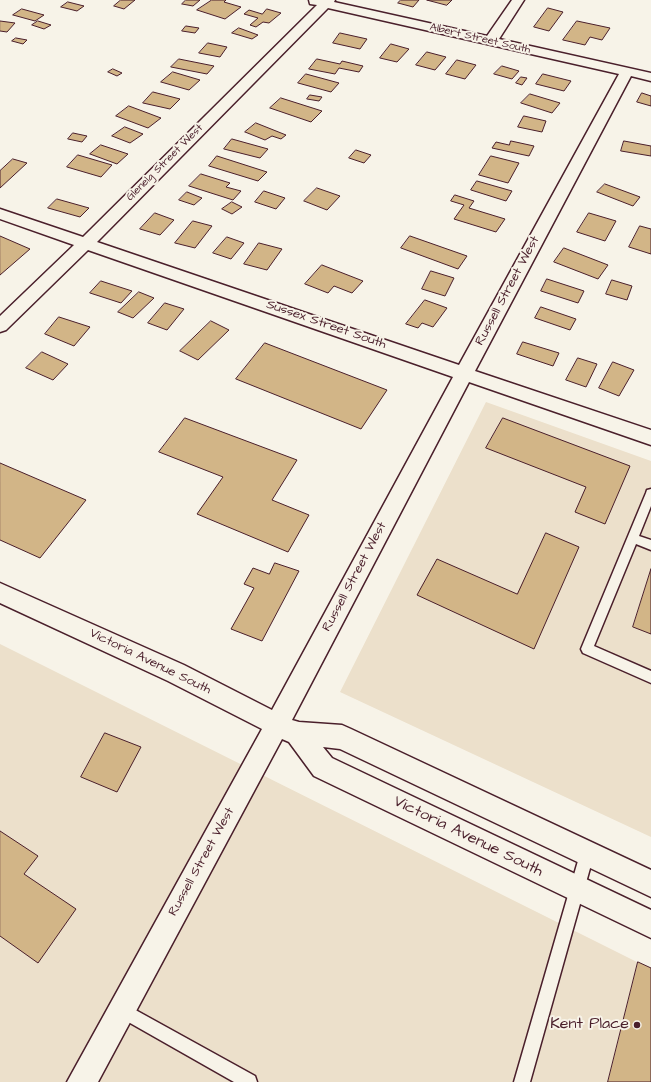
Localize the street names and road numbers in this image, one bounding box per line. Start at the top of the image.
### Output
street label: Albert Street South [428,21,532,57]
street label: Glenelg Street West [124,122,206,204]
street label: Russell Street West [473,234,543,348]
street label: Sussex Street South [264,297,388,353]
street label: Russell Street West [320,520,390,634]
street label: Victoria Avenue South [87,626,213,698]
street label: Victoria Avenue South [390,792,546,882]
street label: Russell Street West [166,805,238,919]

